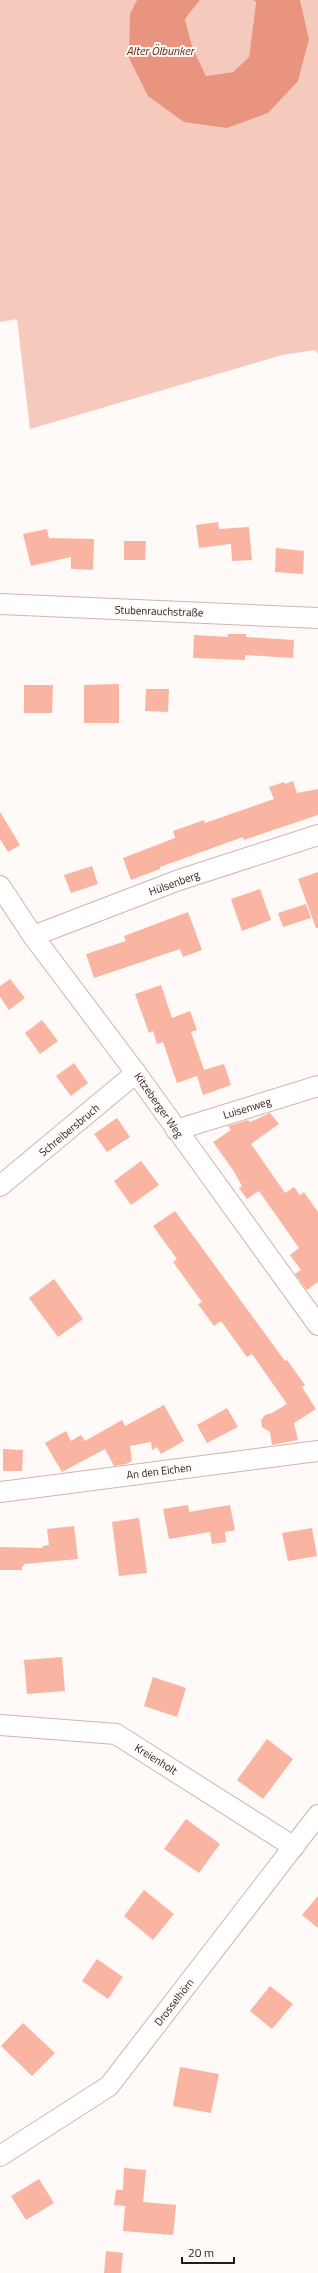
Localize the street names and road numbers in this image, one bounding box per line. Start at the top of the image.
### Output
street label: Stubenrauchstraße [114,601,204,621]
street label: Hülsenberg [146,866,202,900]
street label: Kitzeberger Weg [131,1069,188,1141]
street label: Luisenweg [221,1093,273,1123]
street label: Schreibersbruch [35,1100,103,1160]
street label: An den Eichen [126,1459,192,1483]
street label: Kreienholt [132,1740,180,1778]
street label: Drosselhörn [150,1975,198,2029]

